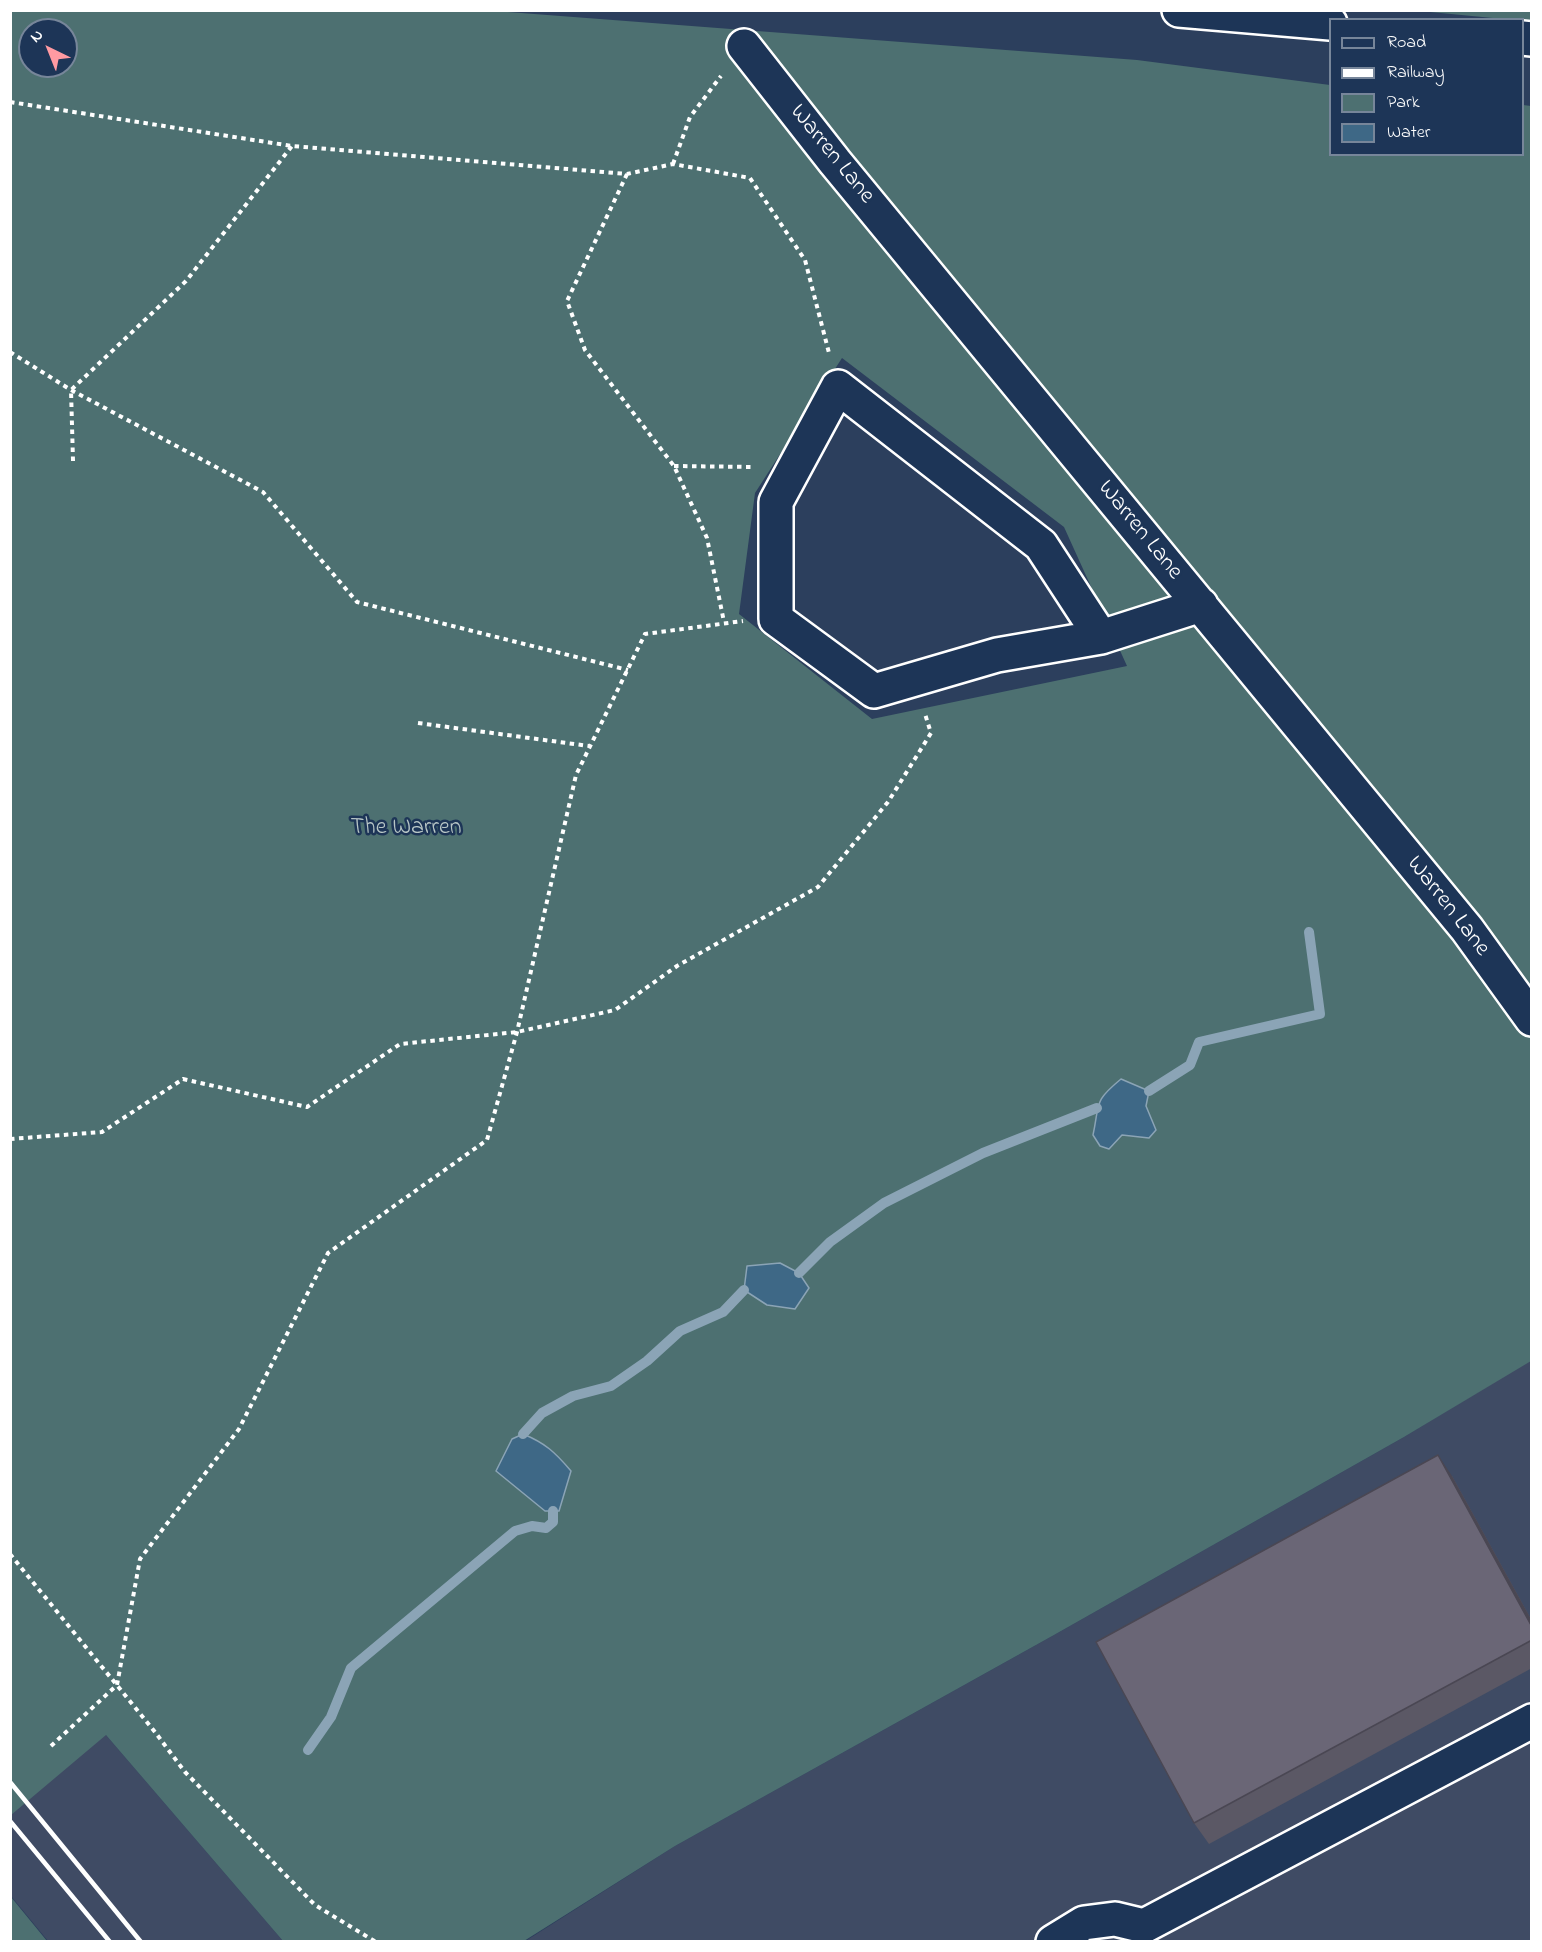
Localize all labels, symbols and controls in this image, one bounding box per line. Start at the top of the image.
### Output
north arrow [18,18,78,78]
legend [1329,18,1524,156]
text: N [25,24,49,49]
text: Road [1387,30,1426,56]
text: Railway [1387,60,1444,86]
text: Park [1387,90,1420,116]
street label: Warren Lane [782,100,880,210]
text: Water [1387,120,1430,146]
street label: Warren Lane [1090,476,1188,586]
park label: The Warren [351,815,461,843]
street label: Warren Lane [1399,851,1495,963]

